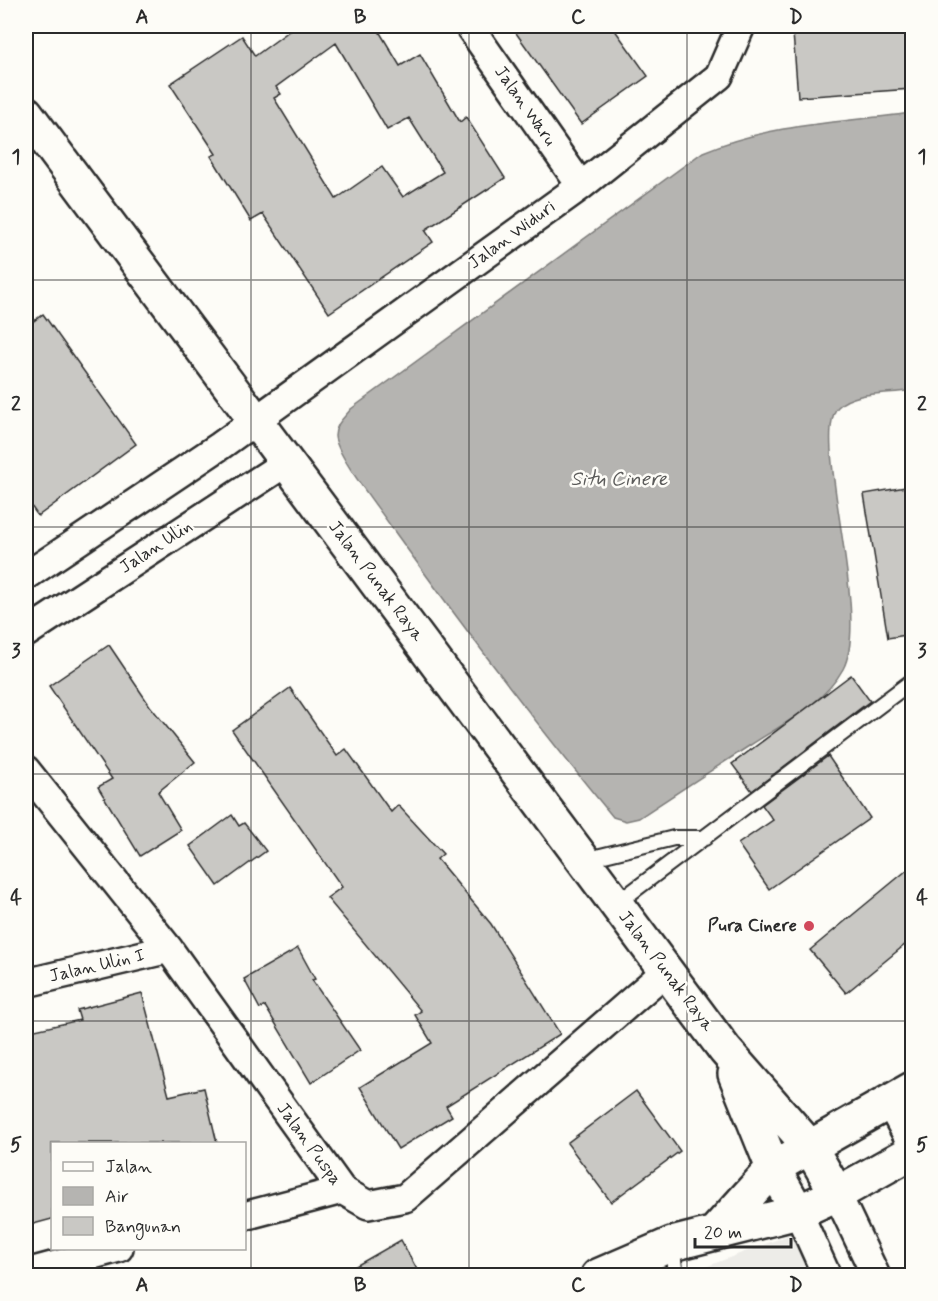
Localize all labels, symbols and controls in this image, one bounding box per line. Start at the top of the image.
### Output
text: A [135,4,149,31]
text: B [354,4,367,31]
text: C [571,4,586,31]
text: D [789,4,803,31]
street label: Jalan Waru [488,61,562,151]
text: 1 [12,144,20,171]
text: 1 [918,144,926,171]
street label: Jalan Widuri [463,195,561,275]
text: 2 [11,391,21,418]
text: 2 [917,391,927,418]
water label: Situ Cinere [571,466,668,493]
street label: Jalan Ulin [115,515,197,579]
street label: Jalan Punak Raya [323,516,429,646]
text: 3 [11,638,21,665]
text: 3 [917,638,927,665]
text: 4 [10,885,22,912]
text: 4 [916,885,928,912]
street label: Jalan Punak Raya [613,906,719,1036]
place label: Pura Cinere [708,914,797,938]
marker: Pura Cinere [802,919,816,933]
street label: Jalan Ulin I [47,943,147,989]
street label: Jalan Puspa [271,1098,347,1190]
text: 5 [10,1132,22,1159]
text: 5 [916,1132,928,1159]
legend [51,1142,246,1250]
text: Jalan [105,1155,152,1179]
text: Air [105,1185,129,1209]
scale bar [695,1211,791,1249]
text: Bangunan [105,1215,181,1240]
text: 20 m [704,1221,742,1245]
text: A [135,1272,149,1299]
text: B [354,1272,367,1299]
text: C [571,1272,586,1299]
text: D [789,1272,803,1299]

